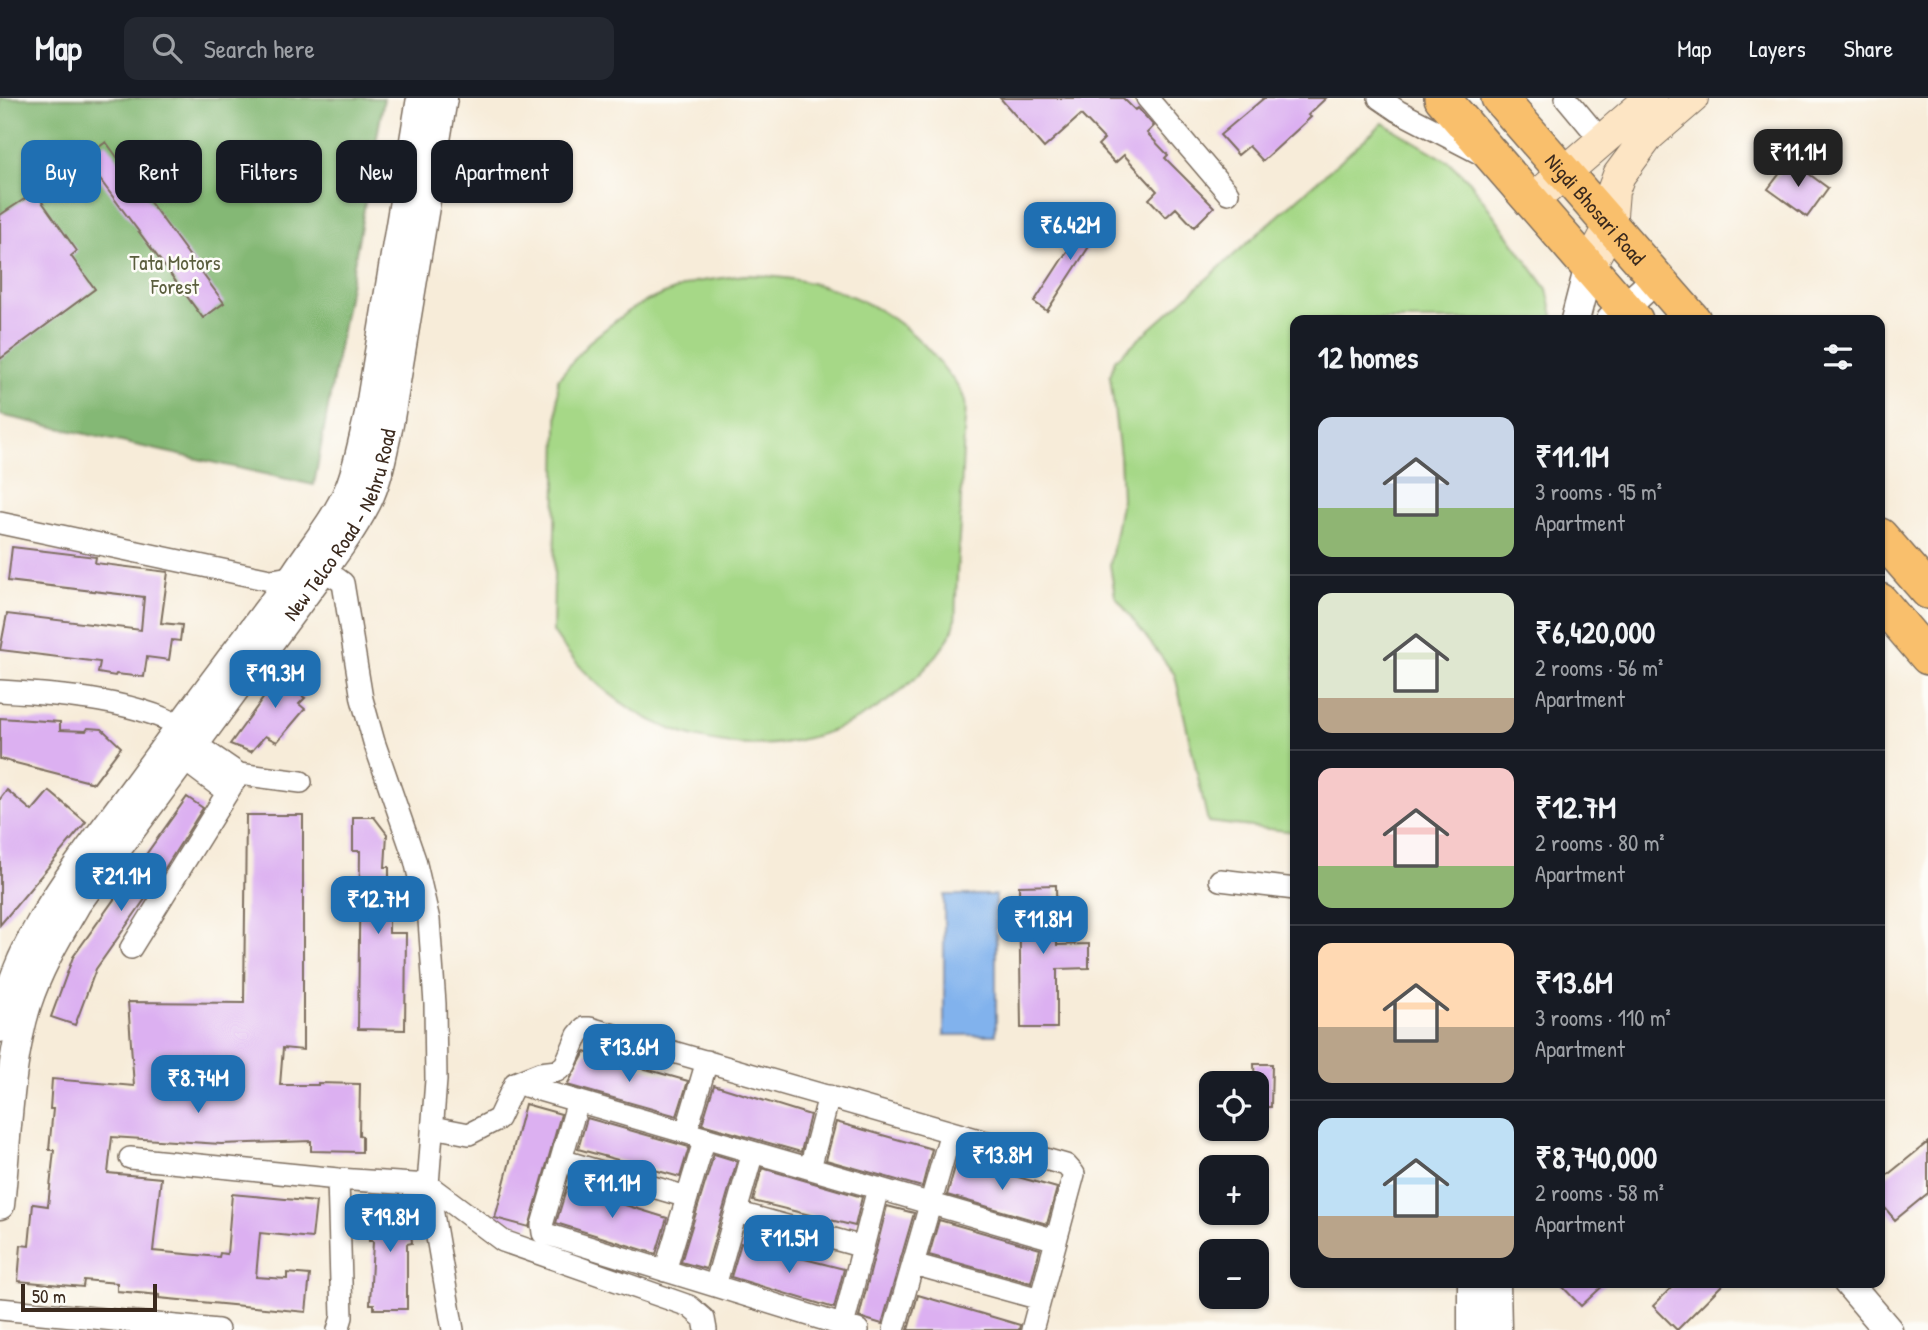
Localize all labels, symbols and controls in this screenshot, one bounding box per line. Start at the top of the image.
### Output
search box [124,17,614,80]
text: Map [35,26,82,70]
icon: search [148,29,186,67]
text: Search here [204,31,315,66]
text: Map [1677,32,1711,64]
text: Layers [1749,32,1806,64]
text: Share [1844,32,1893,64]
pin: ₹11.1M [1741,130,1855,189]
text: ₹11.1M [1770,136,1826,167]
chip: Buy [21,140,101,203]
chip: Rent [115,140,202,203]
chip: Filters [216,140,322,203]
chip: New [336,140,417,203]
chip: Apartment [431,140,573,203]
street label: Nigdi Bhosari Road [1539,147,1653,271]
pin: ₹6.42M [1013,202,1127,262]
text: ₹6.42M [1040,209,1100,240]
park label: Tata Motors Forest [129,248,221,301]
text: 12 homes [1318,337,1418,377]
icon: filters [1819,338,1857,376]
street label: New Telco Road - Nehru Road [276,426,402,626]
text: ₹11.1M [1535,436,1609,476]
icon: home [1374,445,1458,529]
text: 3 rooms · 95 m² [1535,476,1662,507]
text: Apartment [1535,507,1625,538]
text: ₹6,420,000 [1535,612,1655,652]
icon: home [1374,621,1458,705]
pin: ₹19.3M [218,650,332,710]
text: 2 rooms · 56 m² [1535,652,1663,683]
text: ₹19.3M [246,657,304,688]
text: Apartment [1535,683,1625,714]
text: ₹12.7M [1535,787,1616,827]
icon: home [1374,796,1458,880]
text: 2 rooms · 80 m² [1535,827,1665,858]
pin: ₹21.1M [64,854,178,913]
text: Apartment [1535,858,1625,889]
text: ₹21.1M [91,860,151,891]
pin: ₹12.7M [321,876,435,936]
text: ₹12.7M [347,883,409,914]
pin: ₹11.8M [986,896,1100,956]
text: ₹11.8M [1014,903,1072,934]
text: ₹13.6M [1535,962,1613,1002]
icon: home [1374,971,1458,1055]
text: 3 rooms · 110 m² [1535,1002,1671,1033]
pin: ₹13.6M [572,1024,686,1084]
text: ₹13.6M [599,1031,659,1062]
text: Apartment [1535,1033,1625,1064]
pin: ₹8.74M [141,1056,255,1115]
text: ₹8.74M [167,1062,229,1093]
map controls [1199,1071,1269,1309]
button: locate [1199,1071,1269,1141]
pin: ₹13.8M [945,1132,1059,1192]
text: ₹8,740,000 [1535,1137,1657,1177]
text: ₹13.8M [972,1139,1032,1170]
icon: home [1374,1146,1458,1230]
button: + [1199,1155,1269,1225]
pin: ₹11.1M [555,1160,669,1220]
text: ₹11.1M [584,1167,640,1198]
text: 2 rooms · 58 m² [1535,1177,1664,1208]
pin: ₹19.8M [333,1194,447,1254]
text: ₹19.8M [361,1201,419,1232]
text: Apartment [1535,1208,1625,1239]
pin: ₹11.5M [732,1216,846,1275]
text: ₹11.5M [760,1222,818,1253]
button: − [1199,1239,1269,1309]
scale bar [21,1281,158,1313]
text: 50 m [32,1283,66,1309]

